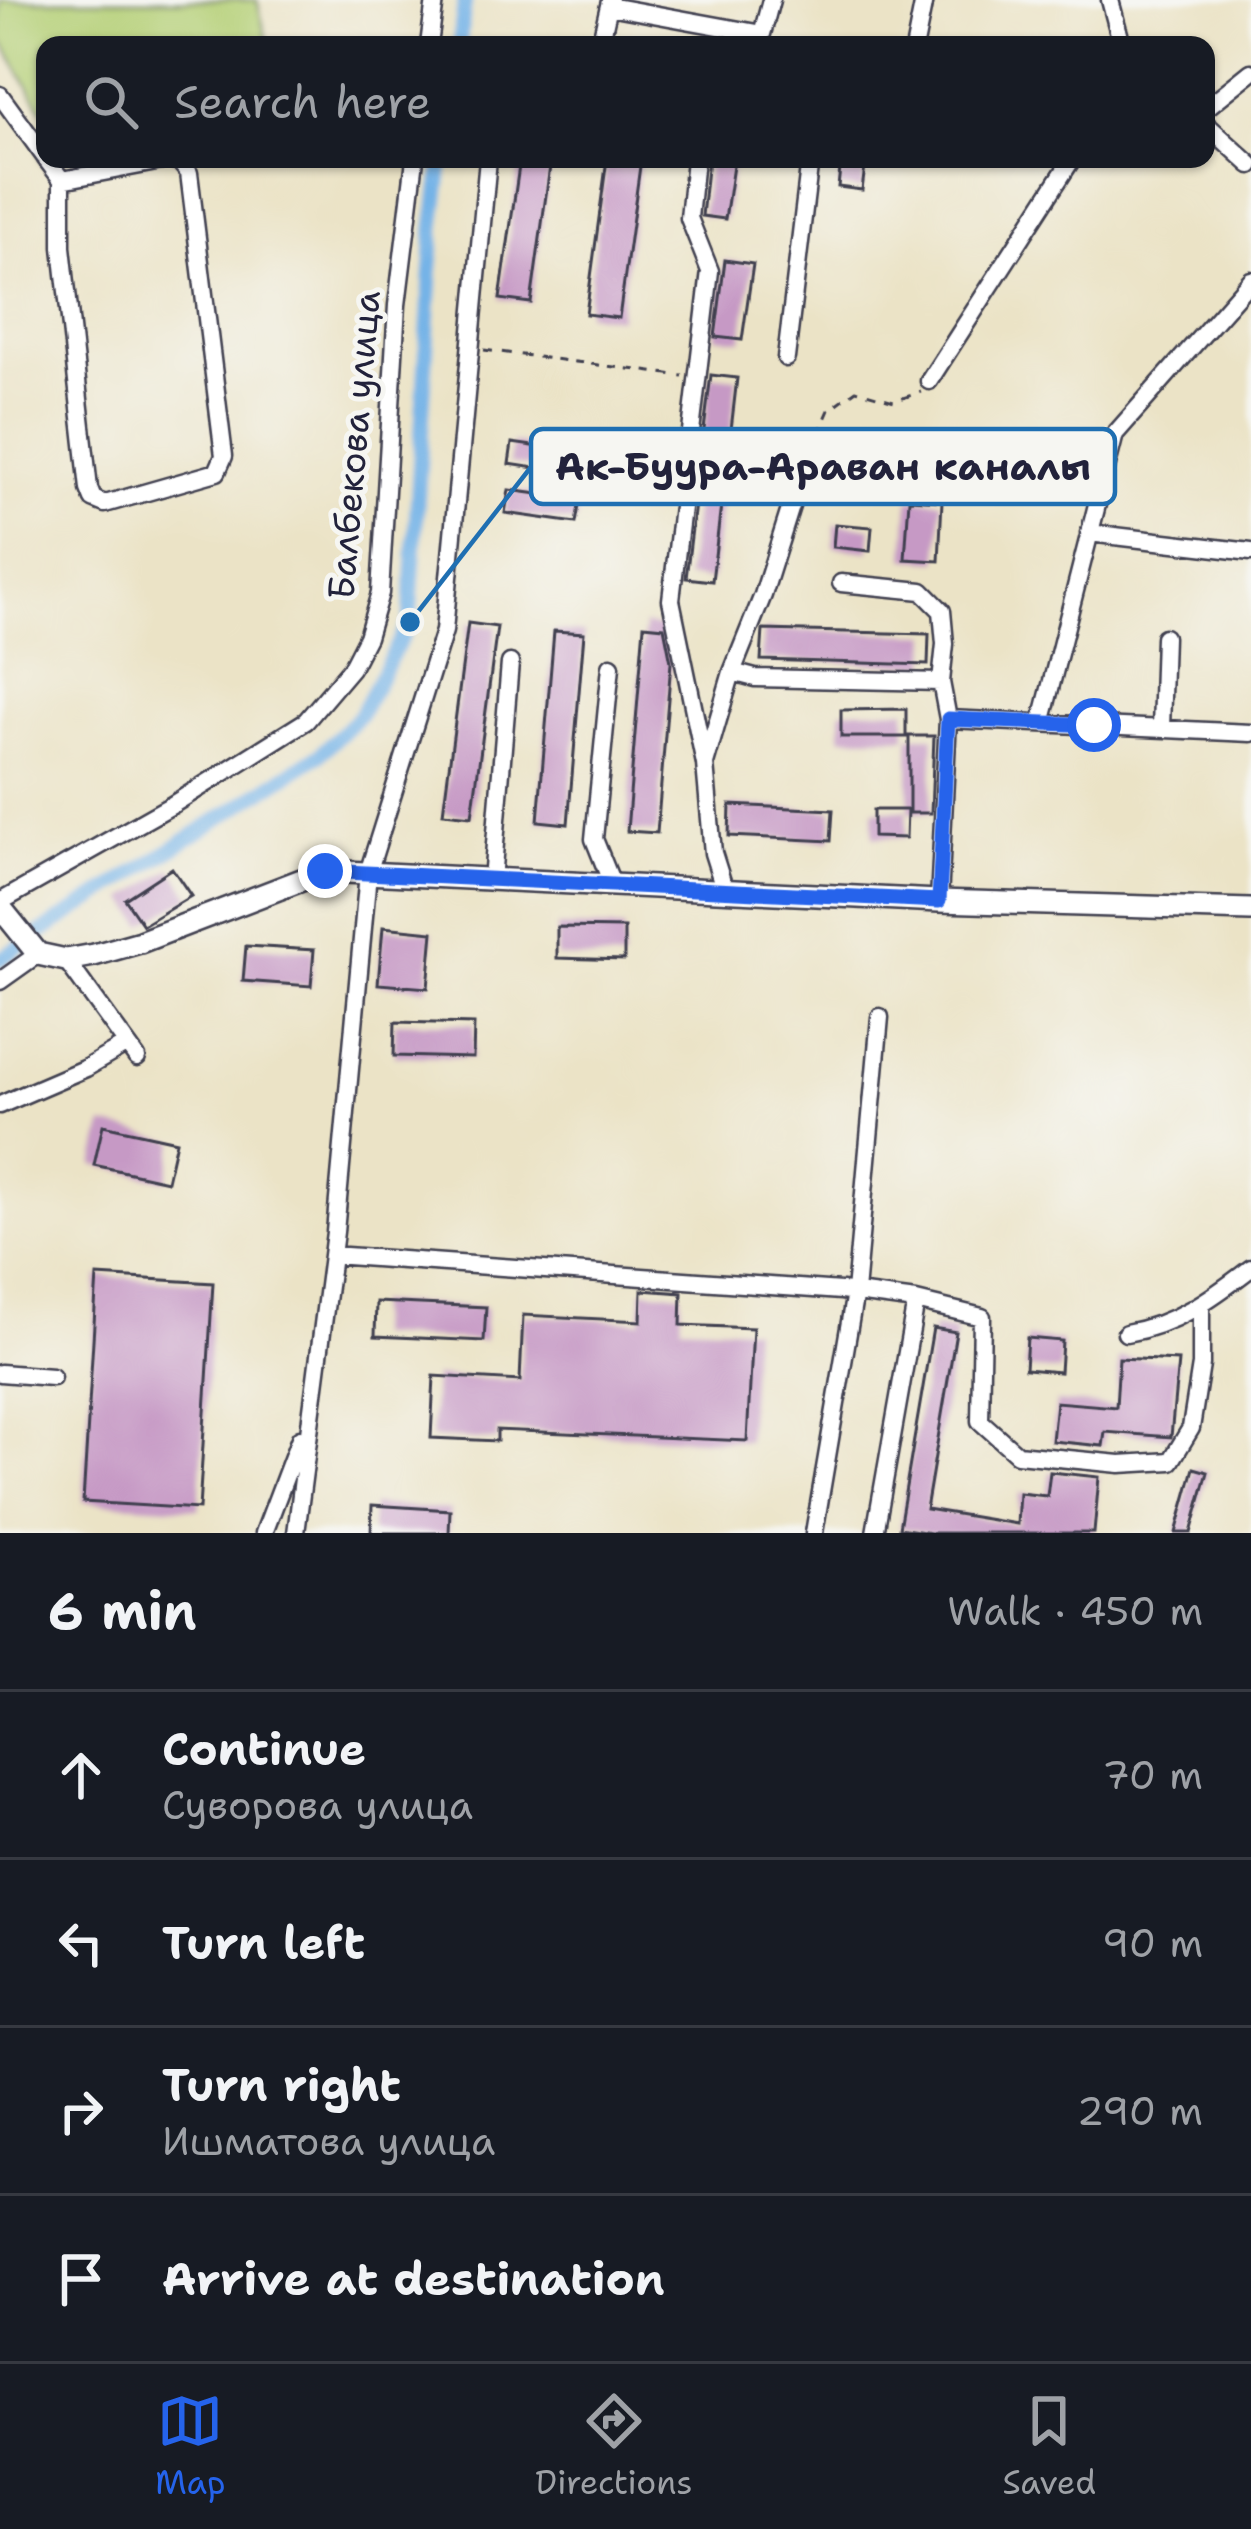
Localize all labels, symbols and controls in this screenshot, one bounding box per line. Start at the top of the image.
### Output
search box [36,36,1215,168]
icon: search [78,69,144,135]
text: Search here [174,72,431,132]
street label: Балбекова улица [316,288,392,602]
callout: Ак-Буура-Араван каналы [531,429,1115,504]
text: Ак-Буура-Араван каналы [555,440,1091,492]
route start [1067,698,1121,752]
route end [298,844,352,898]
text: 6 min [48,1577,197,1645]
text: Walk · 450 m [947,1585,1203,1637]
text: Continue [162,1719,366,1779]
icon: ahead [48,1742,114,1808]
text: 70 m [1102,1749,1203,1801]
text: Суворова улица [162,1779,473,1831]
icon: left [48,1910,114,1976]
text: Turn left [162,1913,365,1973]
text: 90 m [1102,1917,1203,1969]
text: Turn right [162,2055,401,2115]
icon: right [48,2078,114,2144]
text: 290 m [1077,2085,1203,2137]
text: Ишматова улица [162,2115,495,2167]
icon: arrive [48,2246,114,2312]
text: Arrive at destination [162,2249,665,2309]
tab: Map [155,2388,226,2505]
tab: Directions [535,2388,693,2505]
tab: Saved [1002,2388,1096,2505]

